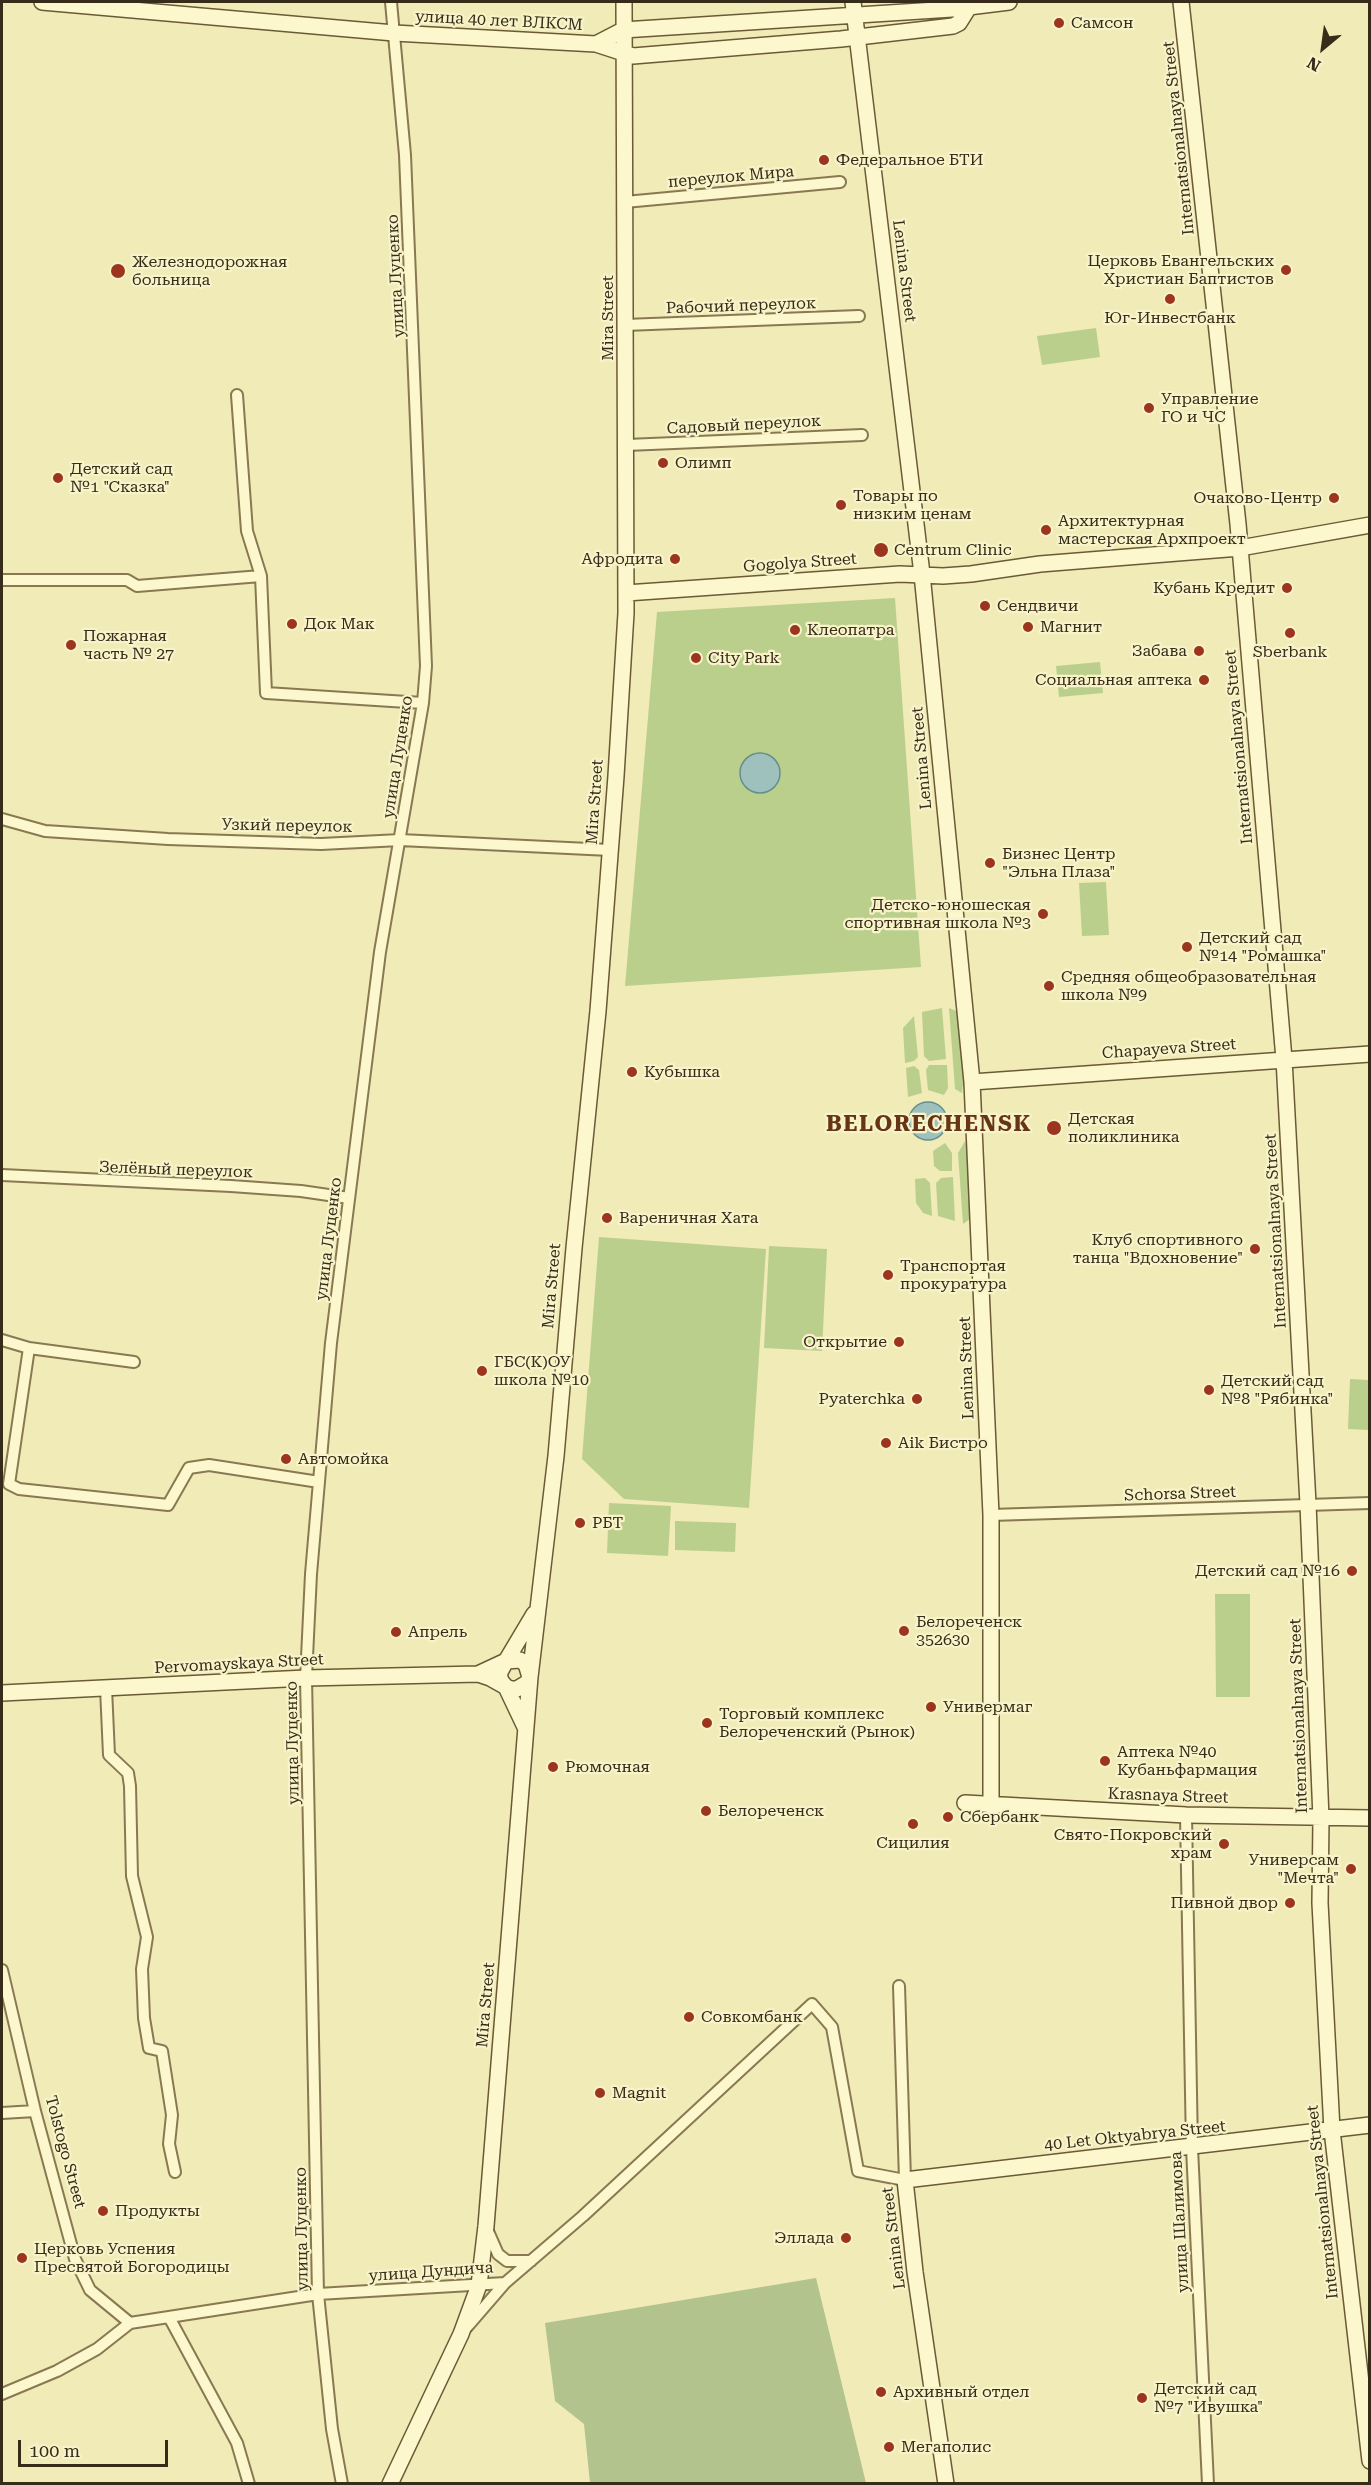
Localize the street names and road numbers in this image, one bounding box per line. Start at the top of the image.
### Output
street label: улица 40 лет ВЛКСМ [415,7,583,35]
street label: Internatsionalnaya Street [1159,40,1199,236]
street label: переулок Мира [667,162,795,192]
street label: улица Луценко [383,214,409,338]
street label: Lenina Street [888,219,920,323]
street label: Mira Street [598,275,618,361]
street label: Рабочий переулок [666,294,816,318]
street label: Садовый переулок [666,411,822,439]
street label: Gogolya Street [743,549,857,577]
street label: Internatsionalnaya Street [1221,649,1257,845]
street label: улица Луценко [379,694,417,820]
street label: Lenina Street [908,706,936,810]
street label: Mira Street [582,759,608,845]
street label: Узкий переулок [221,815,353,837]
street label: Chapayeva Street [1101,1035,1237,1063]
street label: Internatsionalnaya Street [1261,1133,1291,1329]
street label: Зелёный переулок [99,1158,253,1182]
street label: улица Луценко [312,1176,346,1302]
street label: Mira Street [539,1243,565,1329]
street label: Lenina Street [956,1316,978,1420]
street label: Schorsa Street [1124,1482,1236,1506]
street label: Internatsionalnaya Street [1286,1618,1312,1814]
street label: Pervomayskaya Street [154,1650,324,1678]
street label: улица Луценко [282,1681,304,1805]
street label: Krasnaya Street [1107,1784,1229,1808]
street label: Mira Street [473,1962,499,2048]
street label: Tolstogo Street [41,2093,89,2211]
street label: Internatsionalnaya Street [1303,2104,1343,2300]
street label: 40 Let Oktyabrya Street [1043,2117,1227,2155]
street label: улица Шалимова [1167,2151,1193,2293]
street label: улица Луценко [291,2167,313,2291]
street label: Lenina Street [878,2186,910,2290]
street label: улица Дундича [368,2258,494,2286]

